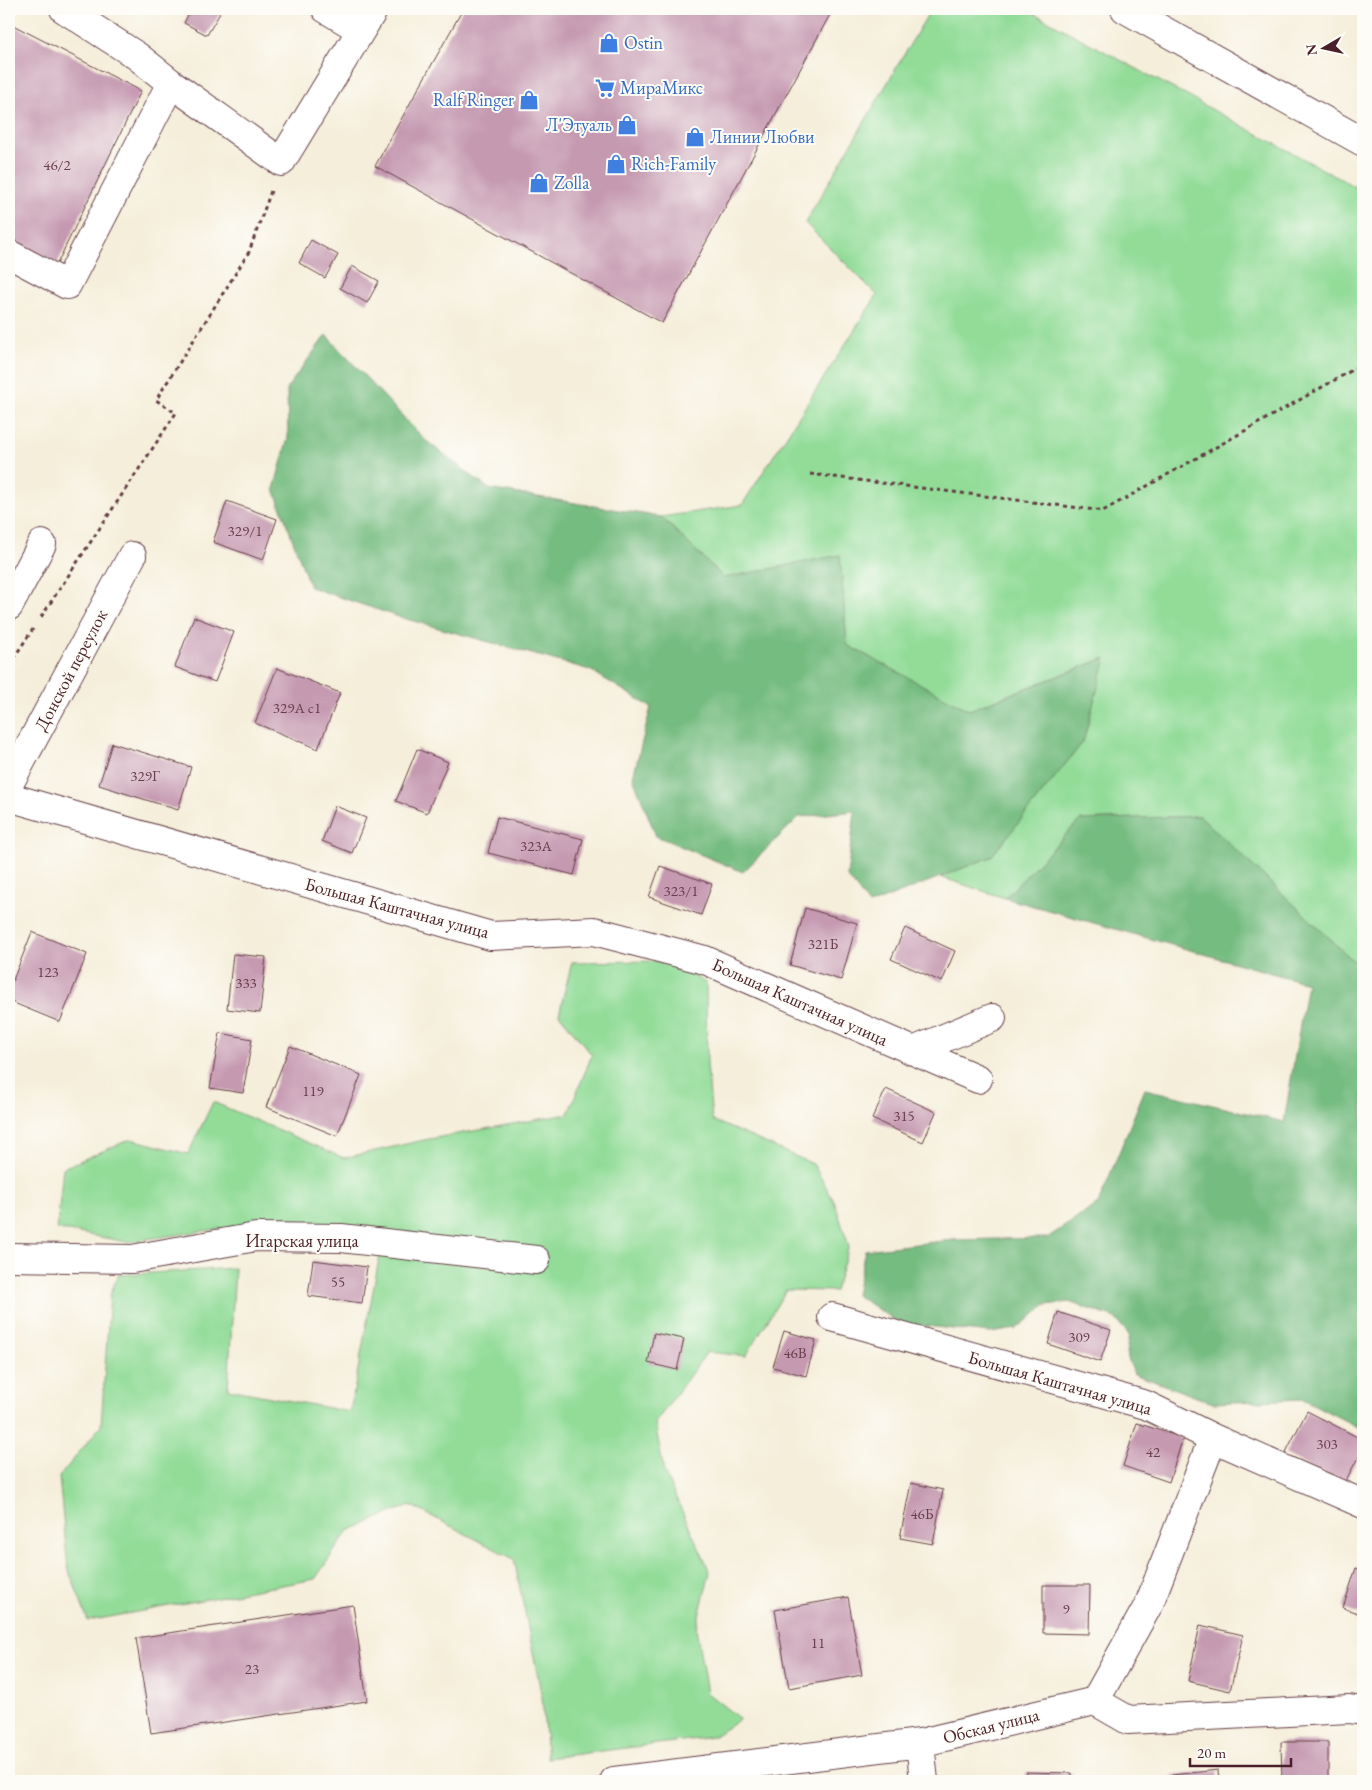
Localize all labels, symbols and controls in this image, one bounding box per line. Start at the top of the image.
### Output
north arrow [1300,22,1350,72]
place label: Ostin [624,31,664,54]
shop icon: Ostin [598,32,620,54]
text: N [1301,42,1321,57]
place label: МираМикс [620,76,703,99]
supermarket icon: МираМикс [594,77,616,99]
place label: Ralf Ringer [433,88,514,111]
shop icon: Ralf Ringer [518,89,540,111]
place label: Л'Этуаль [546,113,612,136]
shop icon: Л'Этуаль [616,114,638,136]
place label: Линии Любви [710,125,815,148]
shop icon: Линии Любви [684,126,706,148]
place label: Rich-Family [631,152,716,175]
shop icon: Rich-Family [605,153,627,175]
house number: 46/2 [43,155,72,174]
place label: Zolla [554,171,590,194]
shop icon: Zolla [528,172,550,194]
house number: 329/1 [228,521,262,540]
street label: Донской переулок [29,605,112,734]
house number: 329А с1 [273,698,321,717]
house number: 329Г [130,766,160,785]
house number: 323А [520,836,553,855]
street label: Большая Каштачная улица [302,872,493,943]
house number: 323/1 [664,881,698,900]
house number: 321Б [808,934,838,953]
street label: Большая Каштачная улица [709,952,892,1051]
house number: 123 [37,962,59,981]
house number: 333 [235,973,257,992]
house number: 119 [302,1081,324,1100]
house number: 315 [893,1106,915,1125]
street label: Игарская улица [245,1229,360,1252]
house number: 55 [331,1272,345,1291]
house number: 309 [1068,1327,1090,1346]
house number: 46В [783,1343,807,1362]
street label: Большая Каштачная улица [966,1345,1155,1420]
house number: 303 [1316,1434,1338,1453]
house number: 42 [1146,1442,1161,1461]
house number: 46Б [910,1504,934,1523]
house number: 9 [1062,1599,1070,1618]
house number: 11 [811,1633,825,1652]
house number: 23 [245,1659,259,1678]
street label: Обская улица [940,1702,1042,1749]
scale bar [1190,1735,1291,1767]
text: 20 m [1197,1743,1226,1762]

